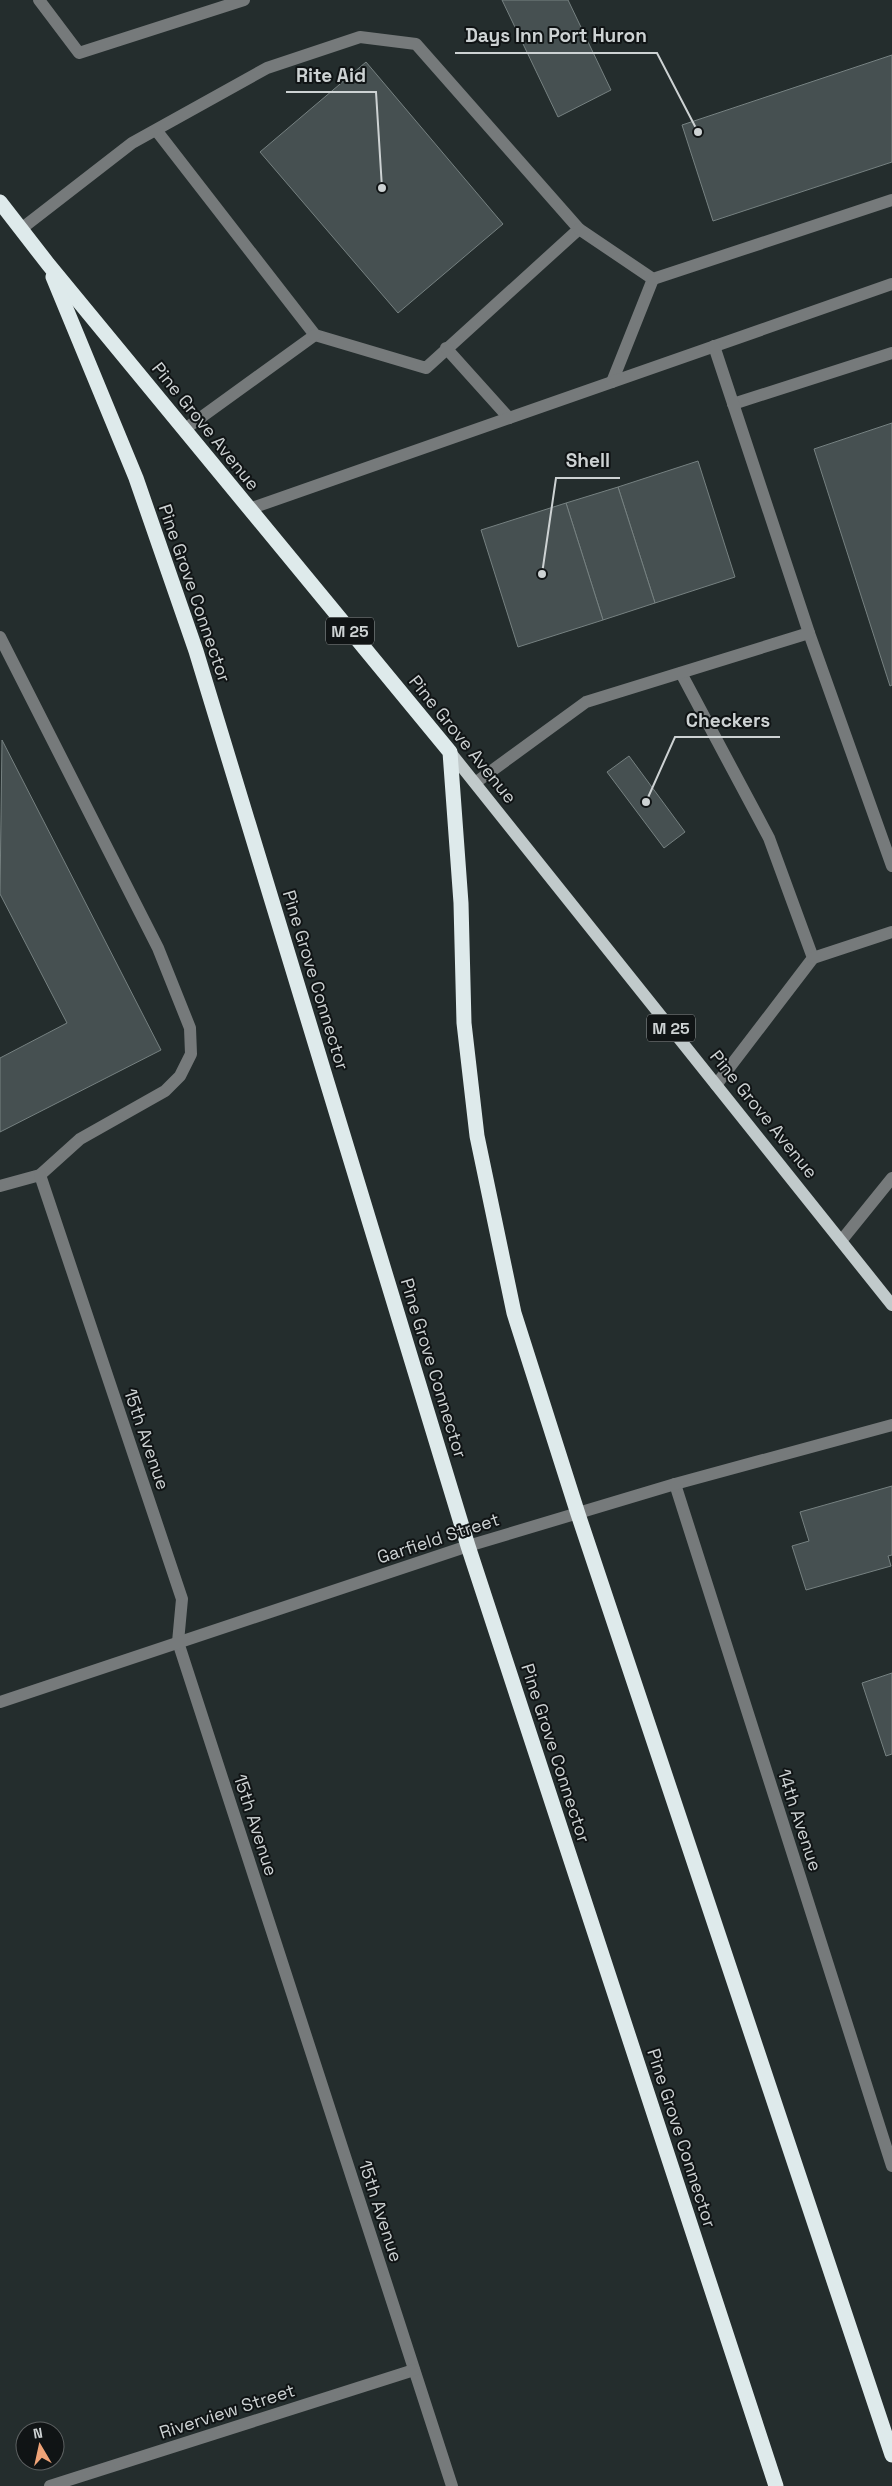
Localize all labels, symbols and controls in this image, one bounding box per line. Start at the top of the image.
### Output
callout: Days Inn Port Huron [455,19,657,53]
text: Days Inn Port Huron [465,23,647,48]
callout: Rite Aid [286,58,376,92]
text: Rite Aid [296,63,366,88]
street label: Pine Grove Avenue [147,357,265,495]
callout: Shell [556,444,620,478]
text: Shell [566,448,610,473]
street label: Pine Grove Connector [154,501,236,685]
road number: M 25 [326,618,374,644]
street label: Pine Grove Avenue [404,670,522,808]
callout: Checkers [675,703,780,737]
text: Checkers [686,708,770,733]
street label: Pine Grove Connector [278,887,354,1073]
road number: M 25 [647,1014,695,1042]
street label: Pine Grove Avenue [705,1045,823,1183]
street label: Pine Grove Connector [396,1275,472,1461]
street label: 15th Avenue [119,1385,175,1493]
street label: Garfield Street [374,1507,502,1569]
street label: Pine Grove Connector [516,1661,596,1846]
street label: 14th Avenue [773,1766,827,1874]
street label: 15th Avenue [229,1771,283,1879]
street label: Pine Grove Connector [642,2046,722,2231]
street label: 15th Avenue [354,2157,408,2265]
street label: Riverview Street [156,2378,298,2444]
north arrow [15,2421,65,2471]
text: N [32,2424,44,2443]

